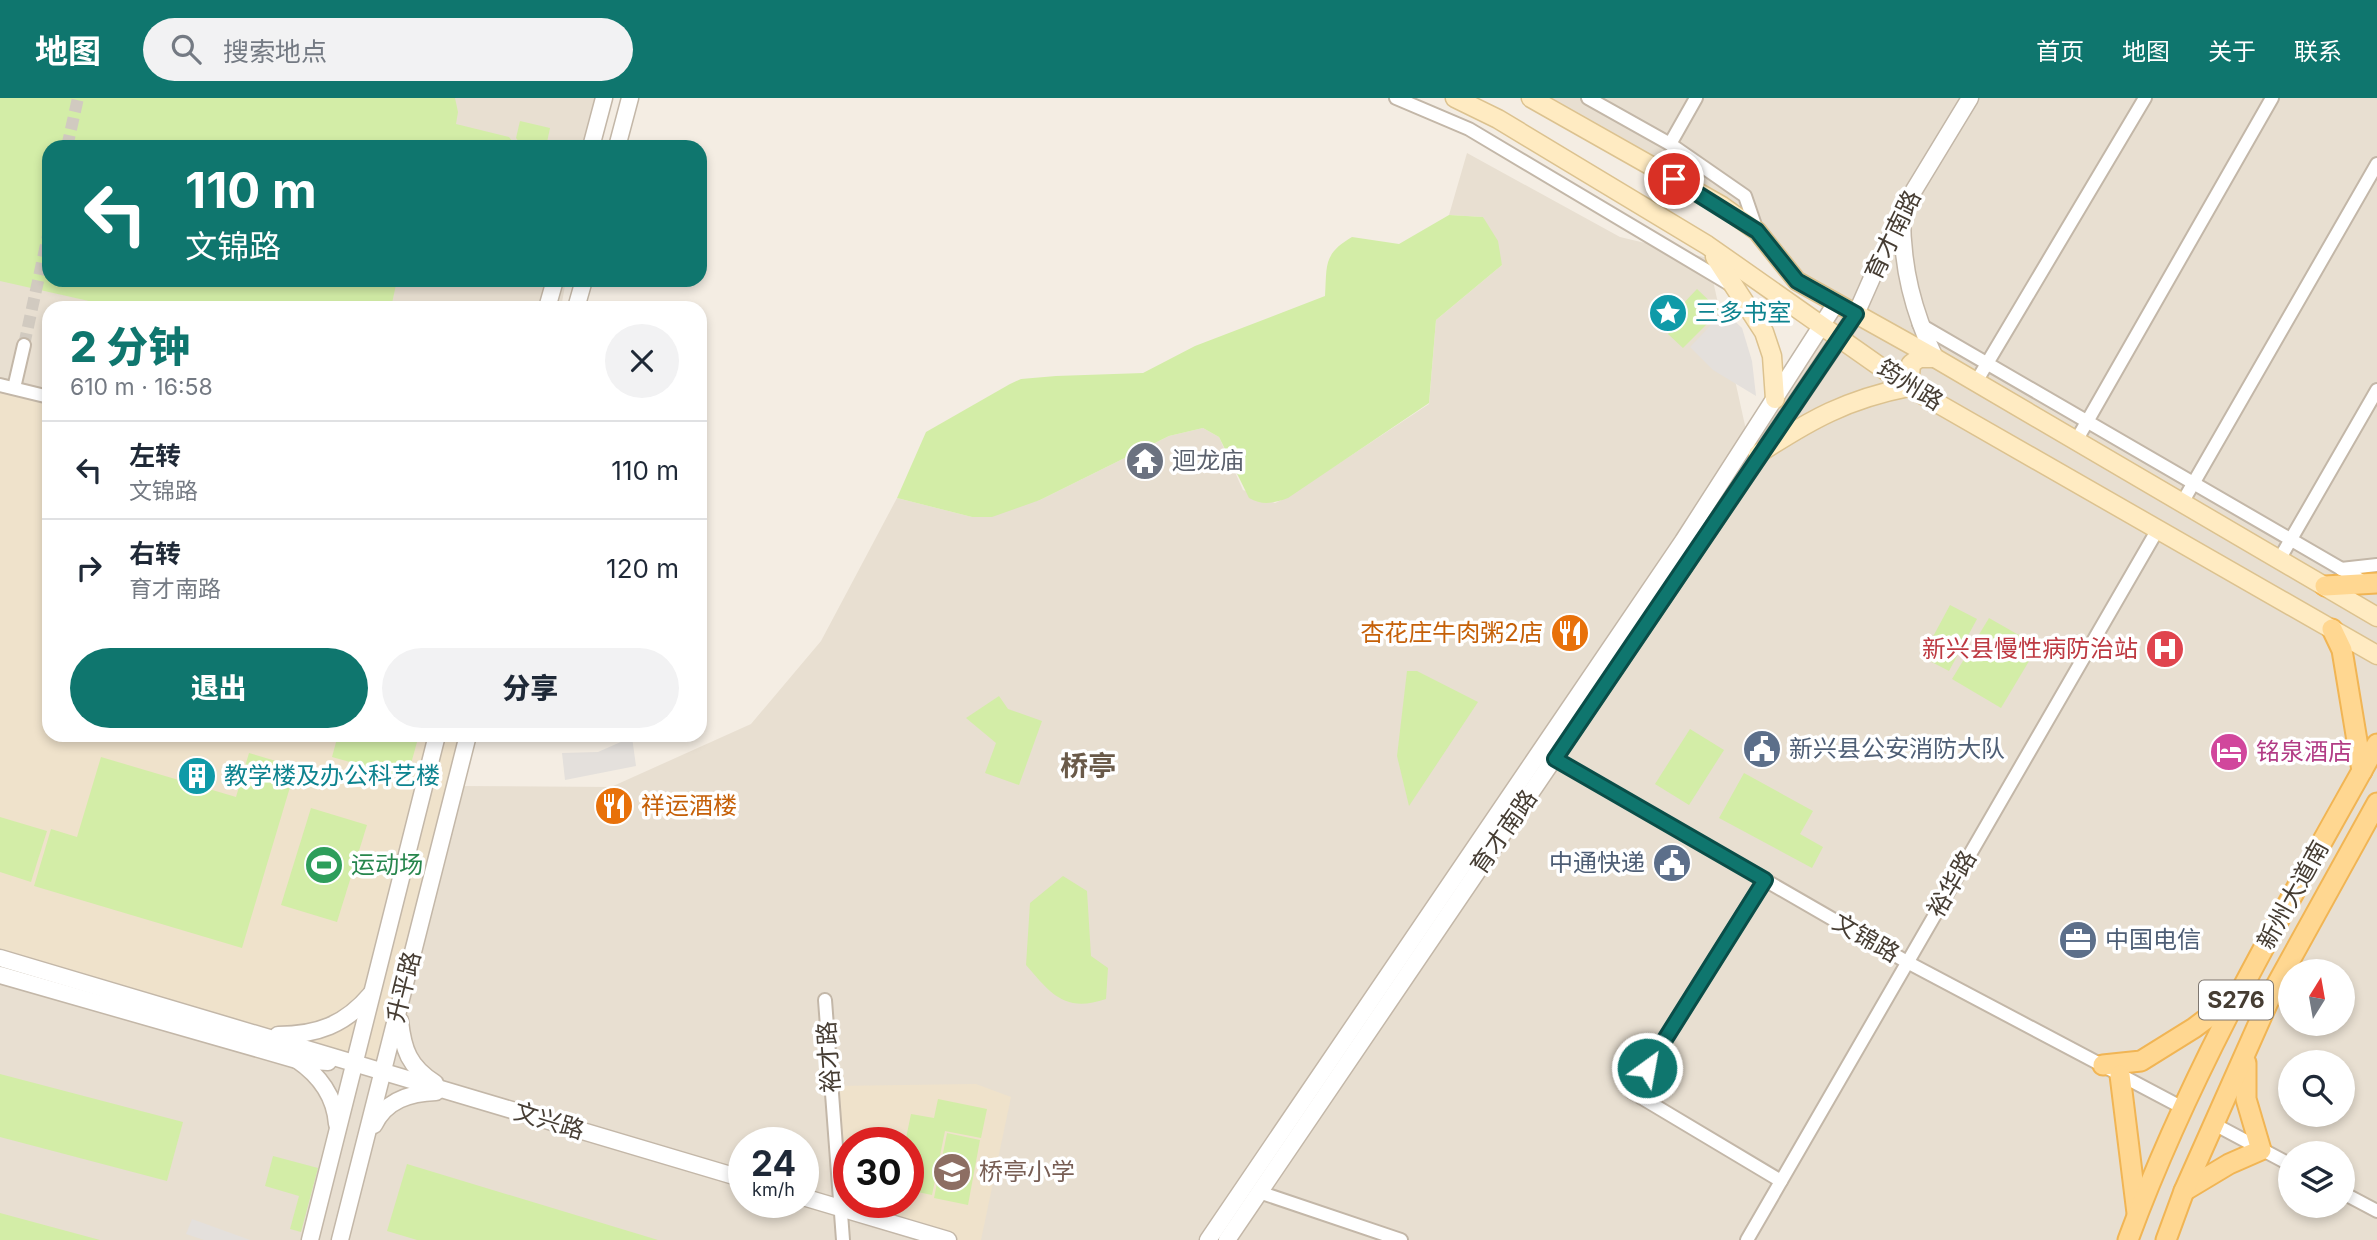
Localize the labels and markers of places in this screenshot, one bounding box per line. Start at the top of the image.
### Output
pin [1644,149,1704,209]
place icon: 三多书室 [1647,292,1689,334]
place label: 三多书室 [1695,298,1791,327]
temple icon: 迴龙庙 [1124,440,1166,482]
place label: 迴龙庙 [1172,446,1244,475]
restaurant icon: 杏花庄牛肉粥2店 [1549,612,1591,654]
place label: 杏花庄牛肉粥2店 [1360,618,1543,647]
hospital icon: 新兴县慢性病防治站 [2144,628,2186,670]
place label: 新兴县慢性病防治站 [1922,634,2138,663]
public building icon: 新兴县公安消防大队 [1741,728,1783,770]
hotel icon: 铭泉酒店 [2208,731,2250,773]
place label: 新兴县公安消防大队 [1789,734,2005,763]
place label: 铭泉酒店 [2256,737,2352,766]
building icon: 教学楼及办公科艺楼 [176,755,218,797]
place label: 教学楼及办公科艺楼 [224,761,440,790]
restaurant icon: 祥运酒楼 [593,785,635,827]
place label: 祥运酒楼 [641,791,737,820]
public building icon: 中通快递 [1651,842,1693,884]
sports icon: 运动场 [303,844,345,886]
place label: 中通快递 [1549,848,1645,877]
place label: 运动场 [351,850,423,879]
office icon: 中国电信 [2057,919,2099,961]
place label: 中国电信 [2105,925,2201,954]
school or university icon: 桥亭小学 [931,1151,973,1193]
place label: 桥亭小学 [979,1157,1075,1186]

